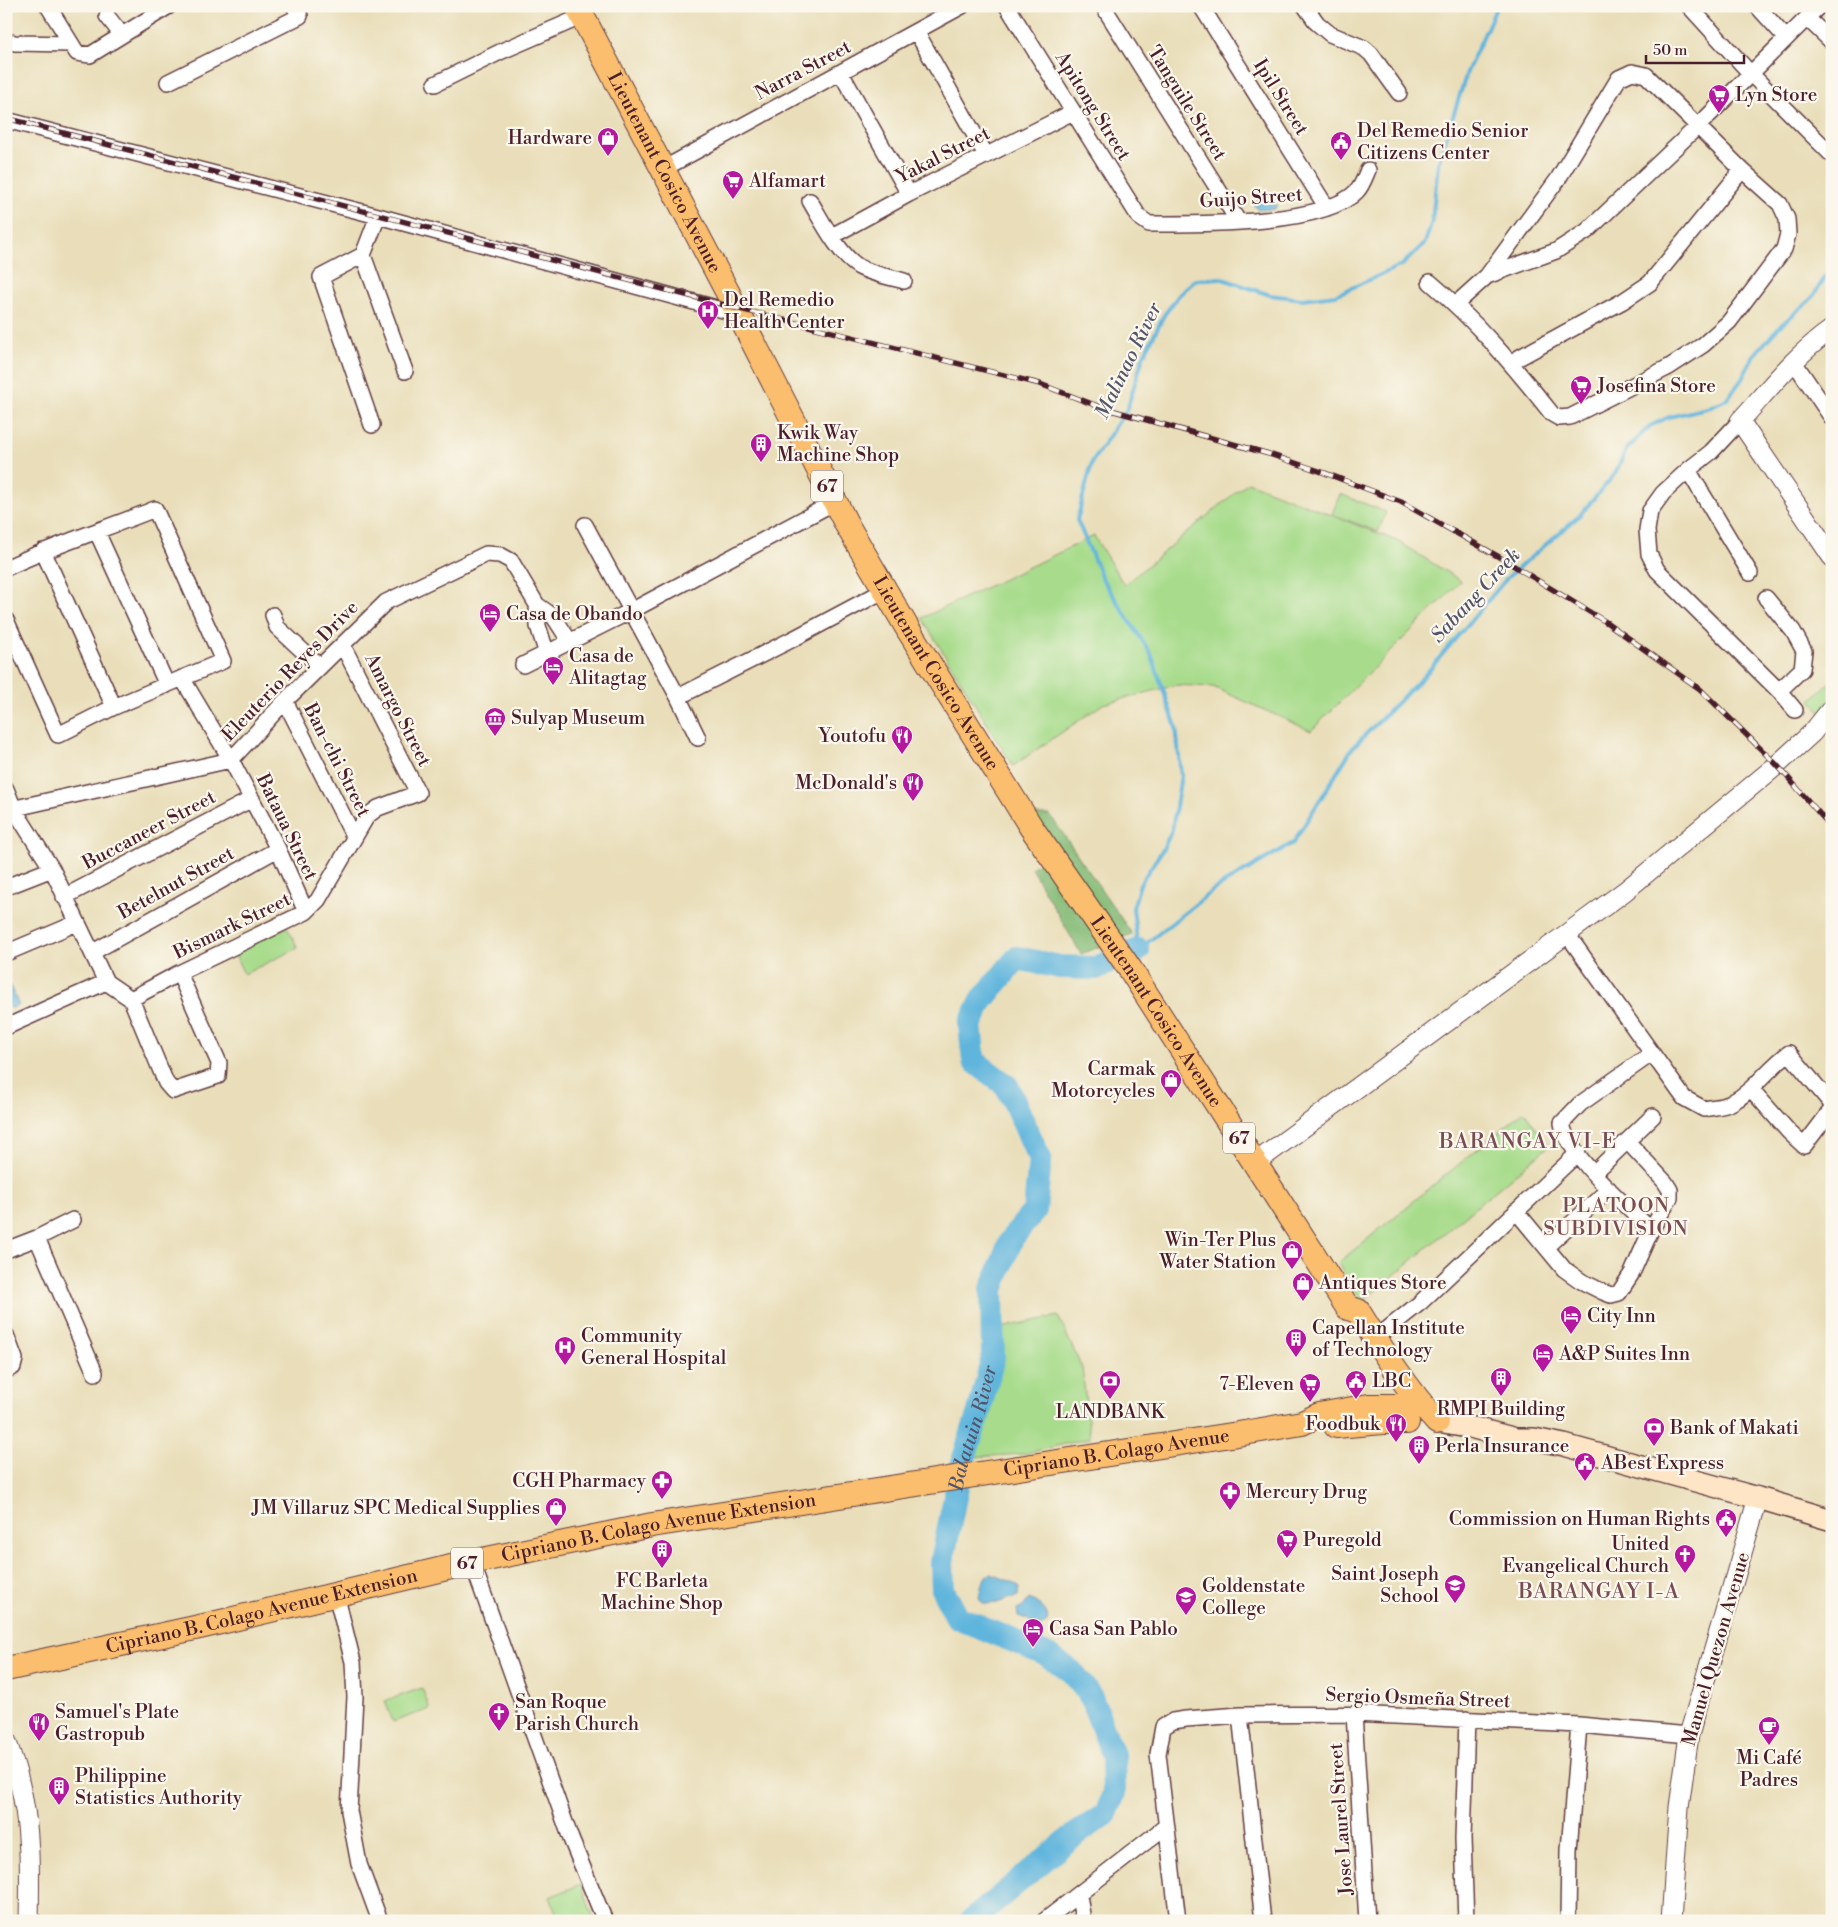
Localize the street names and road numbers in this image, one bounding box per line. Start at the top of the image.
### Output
street label: Narra Street [751,35,855,105]
street label: Tanguile Street [1142,41,1232,165]
street label: Apitong Street [1049,46,1136,165]
street label: Ipil Street [1248,54,1314,140]
street label: Lieutenant Cosico Avenue [602,68,727,277]
street label: Yakal Street [891,121,994,189]
street label: Guijo Street [1199,182,1304,214]
road number: 67 [811,471,843,502]
street label: Lieutenant Cosico Avenue [867,572,1005,775]
street label: Eleuterio Reyes Drive [217,596,363,746]
street label: Amargo Street [359,649,437,771]
street label: Ban-chi Street [298,698,376,821]
street label: Bataua Street [250,769,323,884]
street label: Buccaneer Street [77,785,220,876]
street label: Betelnut Street [113,841,239,925]
street label: Bismark Street [168,887,295,965]
street label: Lieutenant Cosico Avenue [1085,912,1228,1112]
road number: 67 [1223,1122,1255,1154]
street label: Cipriano B. Colago Avenue [1002,1423,1231,1482]
street label: Cipriano B. Colago Avenue Extension [499,1488,818,1568]
road number: 67 [451,1548,483,1579]
street label: Manuel Quezon Avenue [1677,1549,1755,1749]
street label: Cipriano B. Colago Avenue Extension [104,1563,420,1659]
street label: Sergio Osmeña Street [1325,1683,1511,1713]
street label: Jose Laurel Street [1324,1742,1358,1897]

